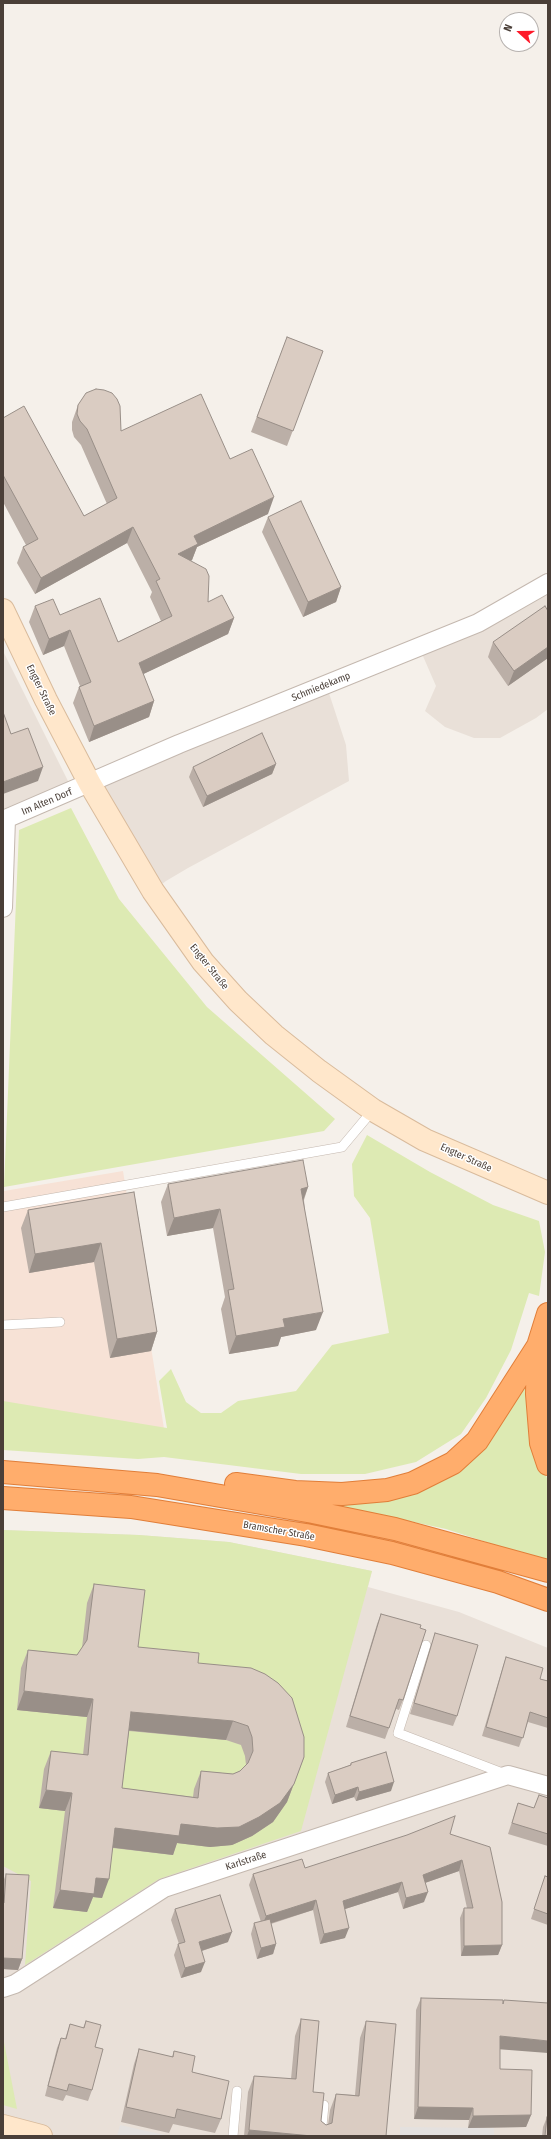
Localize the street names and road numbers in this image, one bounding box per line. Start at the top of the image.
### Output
street label: Engter Straße [24,663,58,717]
street label: Schmiedekamp [290,670,352,704]
street label: Im Alten Dorf [20,786,74,818]
street label: Engter Straße [187,942,231,992]
street label: Engter Straße [438,1141,494,1175]
street label: Bramscher Straße [242,1519,316,1543]
street label: Karlstraße [224,1849,268,1873]

